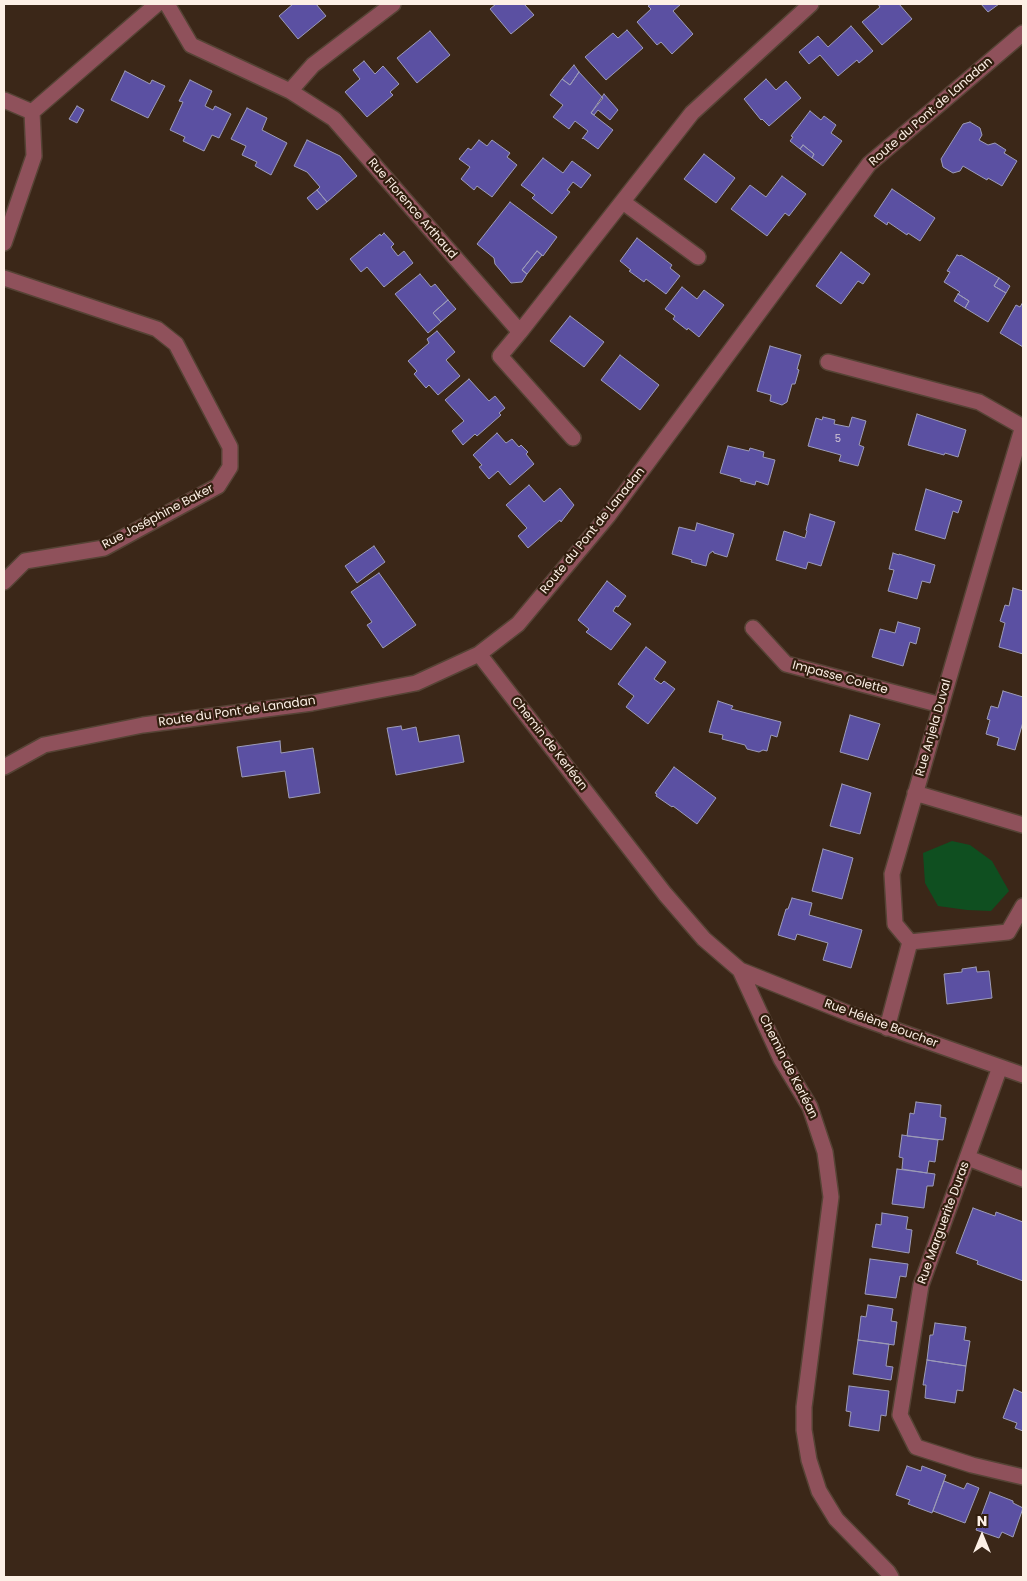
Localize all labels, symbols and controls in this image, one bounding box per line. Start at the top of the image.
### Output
street label: Route du Pont de Lanadan [867,55,995,169]
street label: Rue Florence Arthaud [364,156,460,262]
house number: 5 [835,433,841,445]
street label: Route du Pont de Lanadan [538,465,648,597]
street label: Rue Joséphine Baker [100,482,216,552]
street label: Impasse Colette [791,658,889,698]
street label: Rue Anjela Duval [913,678,955,778]
street label: Route du Pont de Lanadan [158,694,316,730]
street label: Chemin de Kerléan [508,694,590,794]
street label: Rue Hélène Boucher [822,997,940,1051]
street label: Chemin de Kerléan [756,1013,820,1121]
street label: Rue Marguerite Duras [915,1160,973,1286]
north arrow [957,1511,1007,1561]
text: N [977,1511,987,1531]

